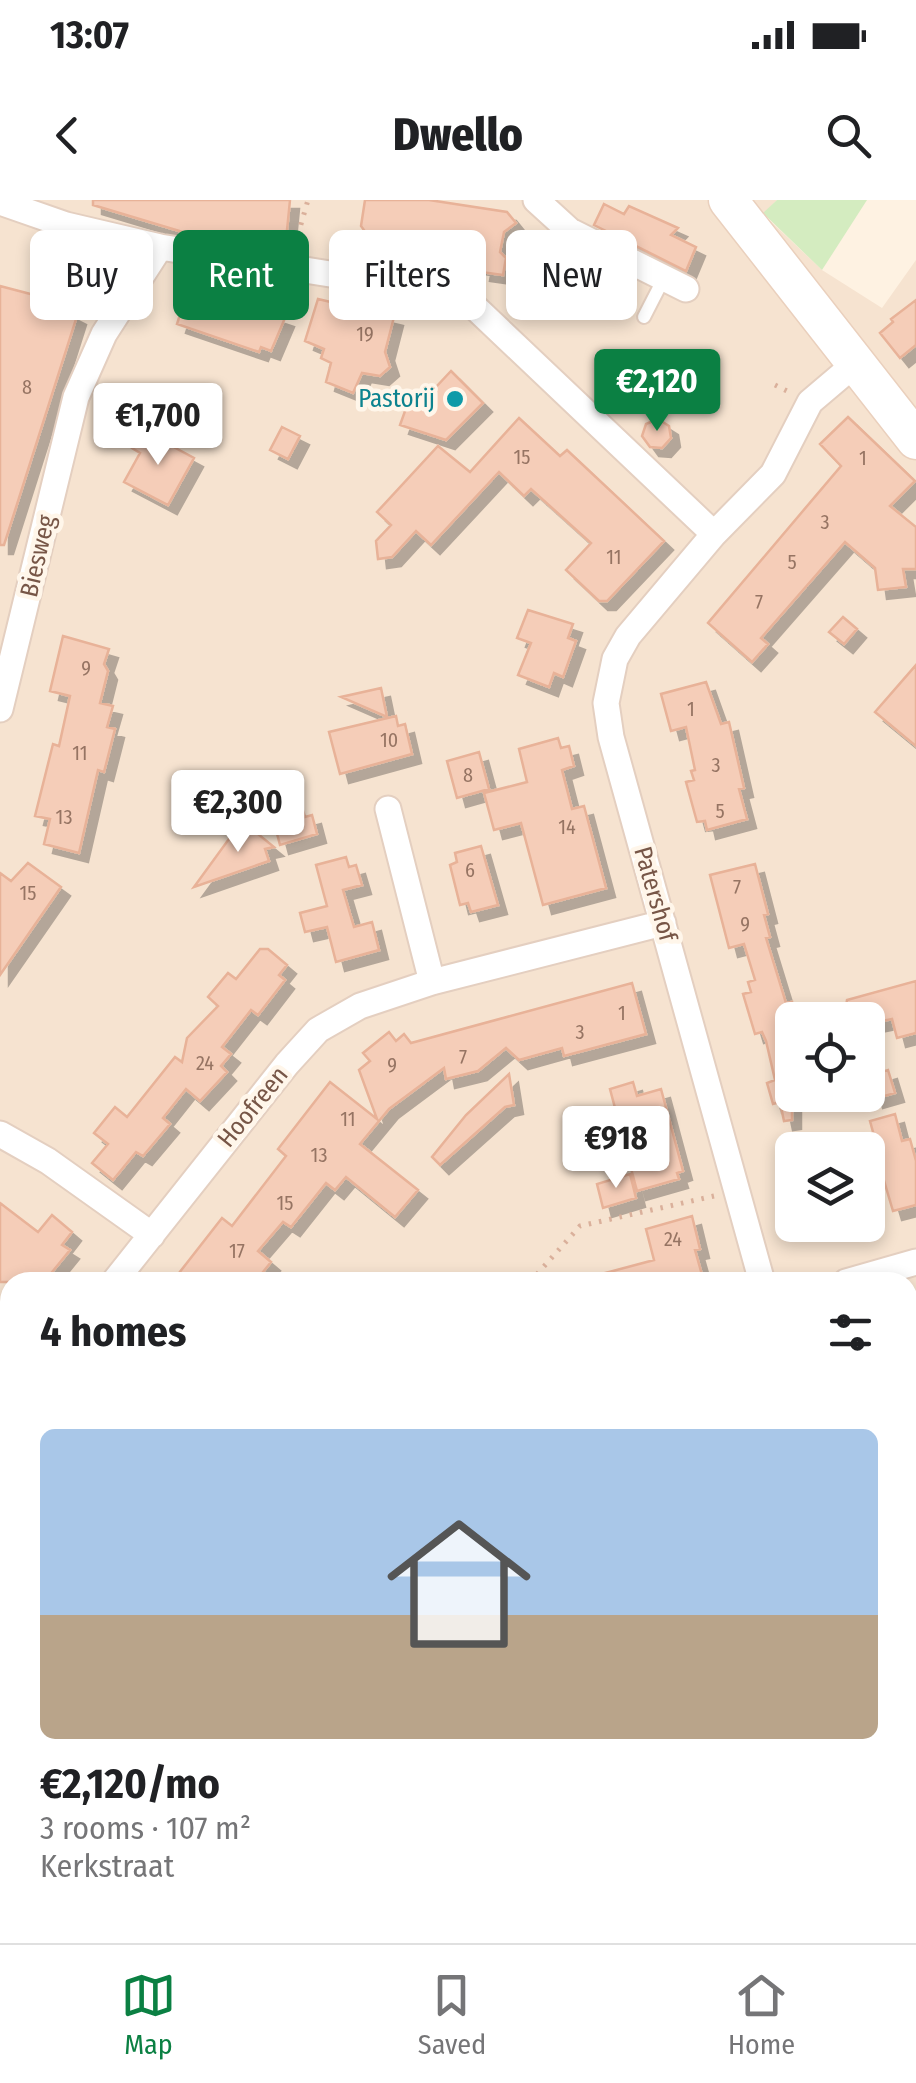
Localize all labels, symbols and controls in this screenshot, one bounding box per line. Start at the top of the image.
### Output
text: 13:07 [50,12,129,58]
icon: back [40,108,95,163]
text: Dwello [393,108,523,162]
icon: search [821,108,876,163]
chip: Buy [30,230,153,320]
chip: Rent [173,230,309,320]
chip: Filters [329,230,486,320]
chip: New [506,230,637,320]
house number: 19 [356,322,374,346]
pin: €2,120 [576,349,738,434]
text: €2,120 [616,362,698,400]
house number: 8 [22,375,32,399]
pin: €1,700 [77,383,239,468]
place label: Pastorij [358,384,435,414]
marker: Pastorij [444,388,466,410]
text: €1,700 [115,396,201,434]
house number: 15 [514,445,530,469]
house number: 1 [859,446,867,470]
house number: 3 [820,510,830,534]
street label: Biesweg [14,512,62,600]
house number: 11 [606,545,622,569]
house number: 5 [787,550,797,574]
house number: 7 [755,590,763,614]
house number: 9 [81,656,91,680]
house number: 1 [687,697,695,721]
house number: 10 [380,728,398,752]
house number: 11 [72,741,88,765]
house number: 3 [711,753,721,777]
house number: 8 [463,763,473,787]
pin: €2,300 [157,770,319,855]
text: €2,300 [193,783,283,821]
house number: 5 [715,799,725,823]
house number: 13 [56,805,72,829]
house number: 14 [558,815,576,839]
street label: Patershof [627,843,683,947]
house number: 6 [465,858,475,882]
house number: 7 [733,875,741,899]
house number: 15 [20,881,36,905]
house number: 9 [740,912,750,936]
house number: 1 [618,1001,626,1025]
map controls [775,1002,885,1242]
button: locate [775,1002,885,1112]
house number: 3 [575,1020,585,1044]
house number: 7 [459,1045,467,1069]
house number: 24 [196,1051,214,1075]
house number: 9 [387,1053,397,1077]
street label: Hoofreen [211,1061,295,1153]
pin: €918 [557,1106,675,1191]
house number: 11 [340,1107,356,1131]
text: €918 [584,1119,648,1157]
button: layers [775,1132,885,1242]
house number: 13 [311,1143,327,1167]
house number: 15 [277,1191,293,1215]
house number: 24 [664,1227,682,1251]
house number: 17 [229,1239,245,1263]
icon: filters [823,1305,878,1360]
text: 4 homes [40,1307,187,1357]
icon: home [369,1494,549,1674]
text: €2,120/mo [40,1759,220,1809]
text: 3 rooms · 107 m² [40,1809,251,1847]
text: Kerkstraat [40,1847,174,1885]
tab: Map [121,1968,176,2061]
tab: Saved [418,1968,486,2061]
tab: Home [728,1968,795,2061]

